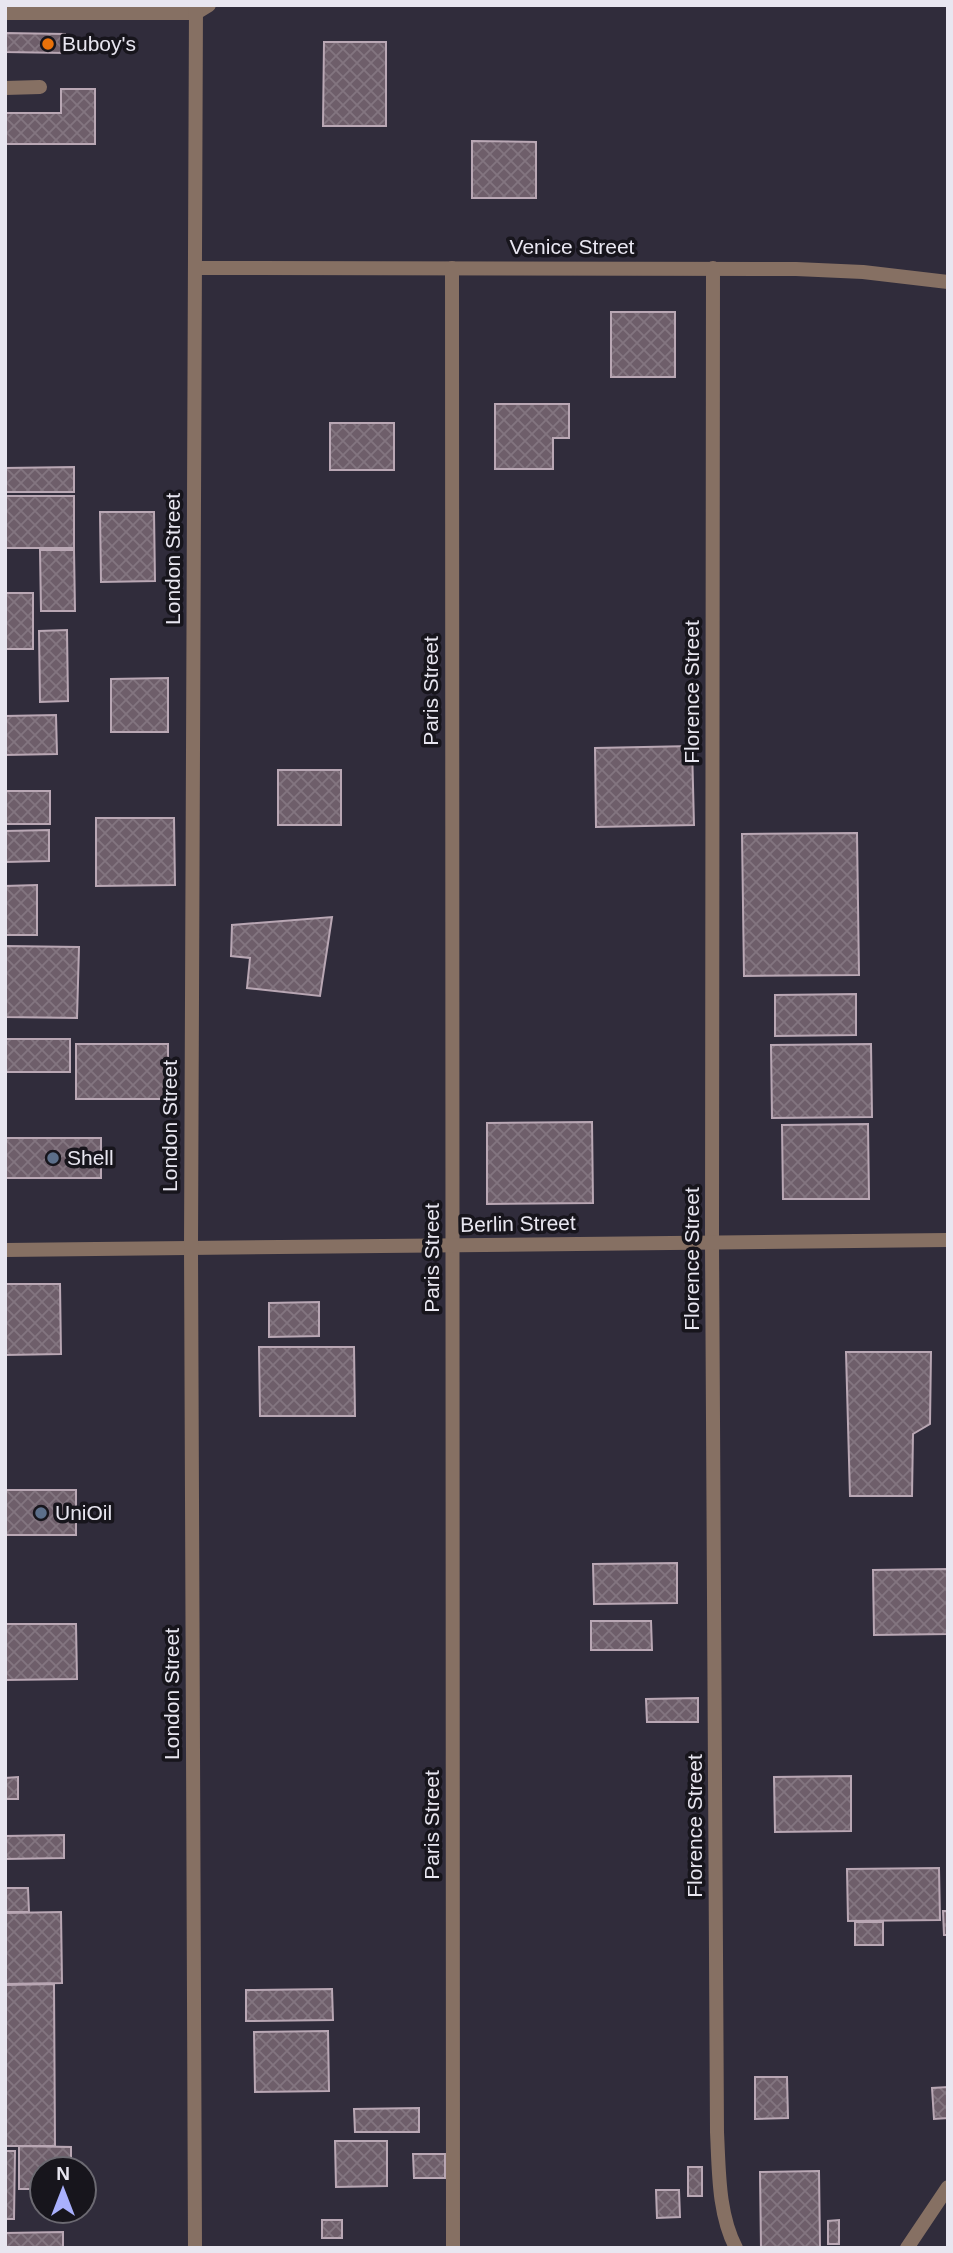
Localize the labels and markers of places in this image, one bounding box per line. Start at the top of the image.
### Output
place label: Buboy's [62,32,136,55]
marker: Buboy's [40,36,56,52]
place label: Shell [67,1146,114,1169]
marker: Shell [45,1150,61,1166]
place label: UniOil [55,1501,112,1524]
marker: UniOil [33,1505,49,1521]

